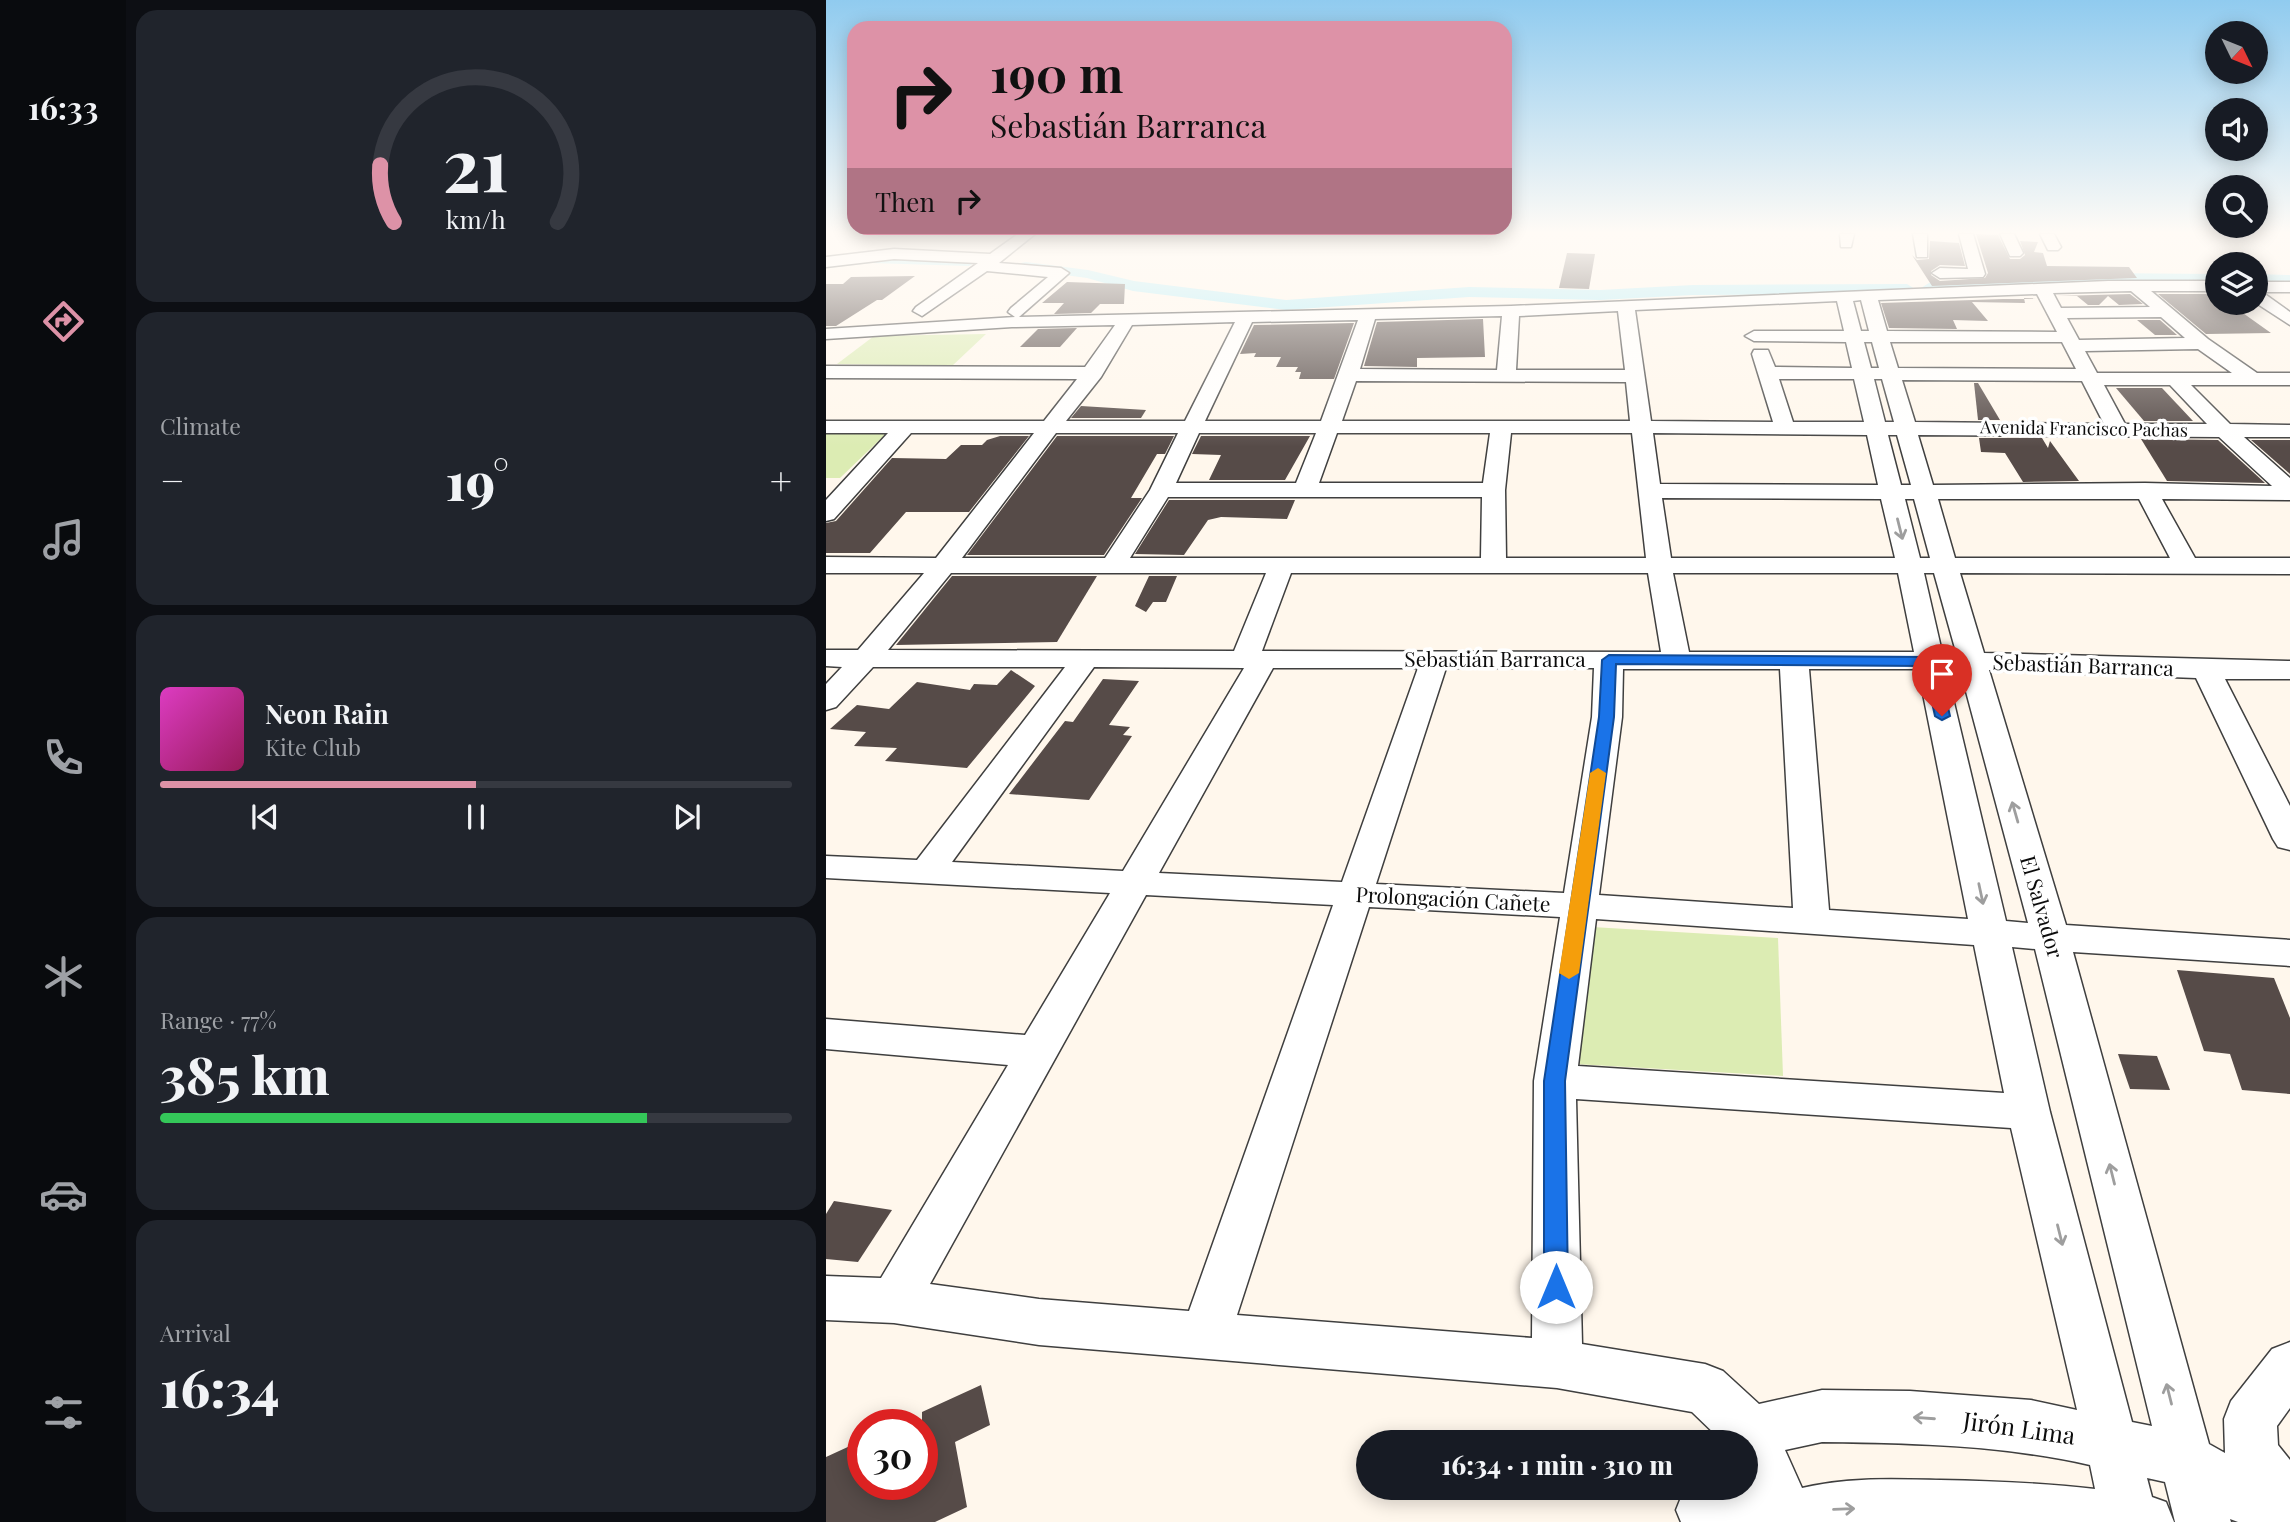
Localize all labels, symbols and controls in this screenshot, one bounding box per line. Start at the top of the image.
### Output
north arrow [2205,21,2268,84]
map controls [2205,21,2268,315]
text: 190 m [990,40,1123,105]
icon: right [875,49,966,140]
text: 16:33 [28,85,98,128]
button: sound [2205,98,2268,161]
text: Sebastián Barranca [990,103,1266,146]
text: 21 [443,114,509,211]
button: search [2205,175,2268,238]
icon: right [949,182,987,220]
text: Then [875,184,935,219]
text: km/h [446,202,506,235]
button: layers [2205,252,2268,315]
icon: directions [39,297,88,346]
text: Climate [160,410,241,441]
street label: Avenida Francisco Pachas [1979,414,2188,442]
text: 19° [446,445,509,514]
text: − [160,454,185,505]
text: + [770,454,792,505]
icon: music [39,515,88,564]
one-way arrow [1894,517,1907,539]
street label: Sebastián Barranca [1404,644,1586,672]
pin [1912,644,1972,716]
street label: Sebastián Barranca [1992,647,2175,681]
icon: arrive [1923,655,1961,693]
text: Neon Rain [265,696,389,731]
text: Kite Club [265,731,361,762]
icon: phone [39,733,88,782]
icon: previous [246,798,284,836]
icon: pause [457,798,495,836]
icon: next [668,798,706,836]
one-way arrow [2007,802,2020,824]
street label: El Salvador [2015,852,2071,962]
street label: Prolongación Cañete [1355,879,1551,917]
one-way arrow [1974,882,1988,905]
icon: climate [39,952,88,1001]
text: Range · 77% [160,1004,277,1035]
text: 385 km [160,1039,330,1108]
one-way arrow [2105,1163,2118,1186]
icon: car [39,1170,88,1219]
one-way arrow [2054,1223,2067,1246]
position arrow [1519,1250,1593,1324]
text: Arrival [160,1317,231,1348]
text: 16:34 [160,1352,280,1421]
one-way arrow [2161,1383,2174,1405]
icon: filters [39,1388,88,1437]
street label: Jirón Lima [1960,1403,2077,1451]
speed limit sign: 30 [847,1409,938,1500]
one-way arrow [1913,1411,1936,1424]
text: 16:34 · 1 min · 310 m [1441,1447,1673,1482]
one-way arrow [1833,1502,1856,1515]

